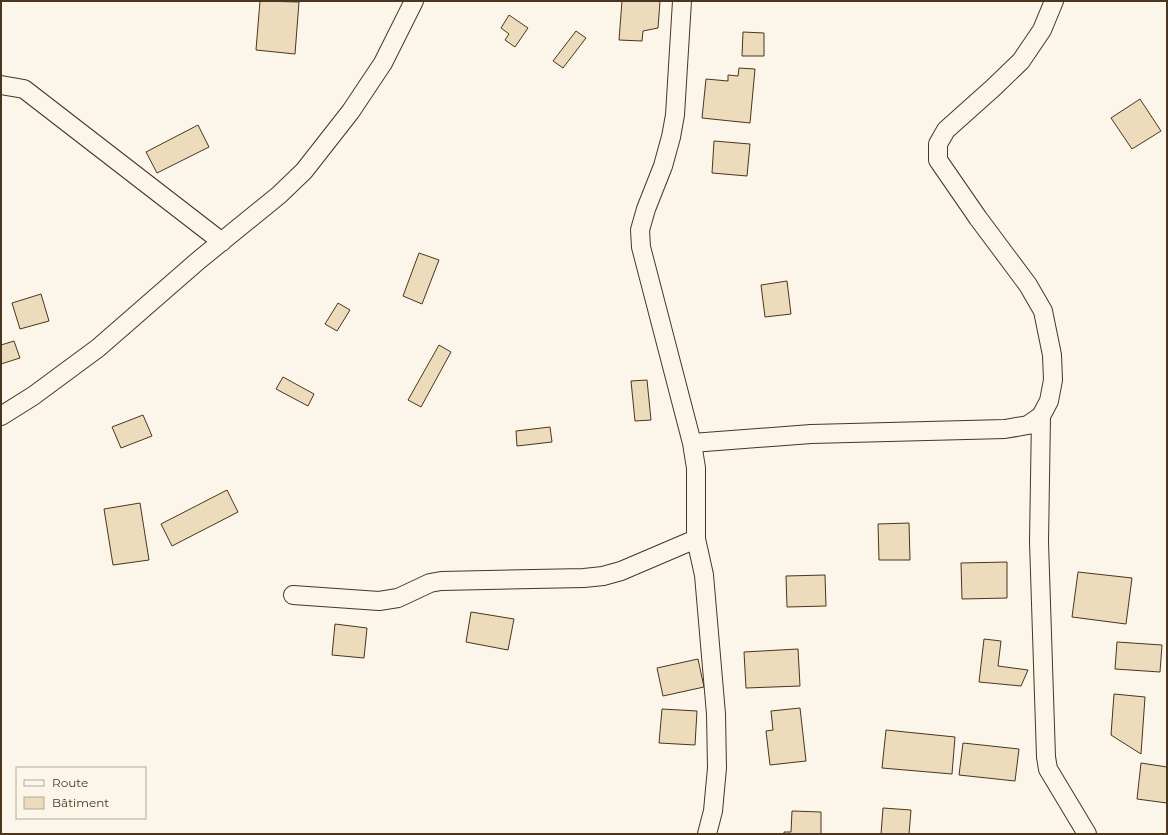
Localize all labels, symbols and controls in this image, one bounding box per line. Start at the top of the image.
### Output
legend [16,767,146,819]
text: Route [52,775,88,790]
text: Bâtiment [52,795,109,810]

